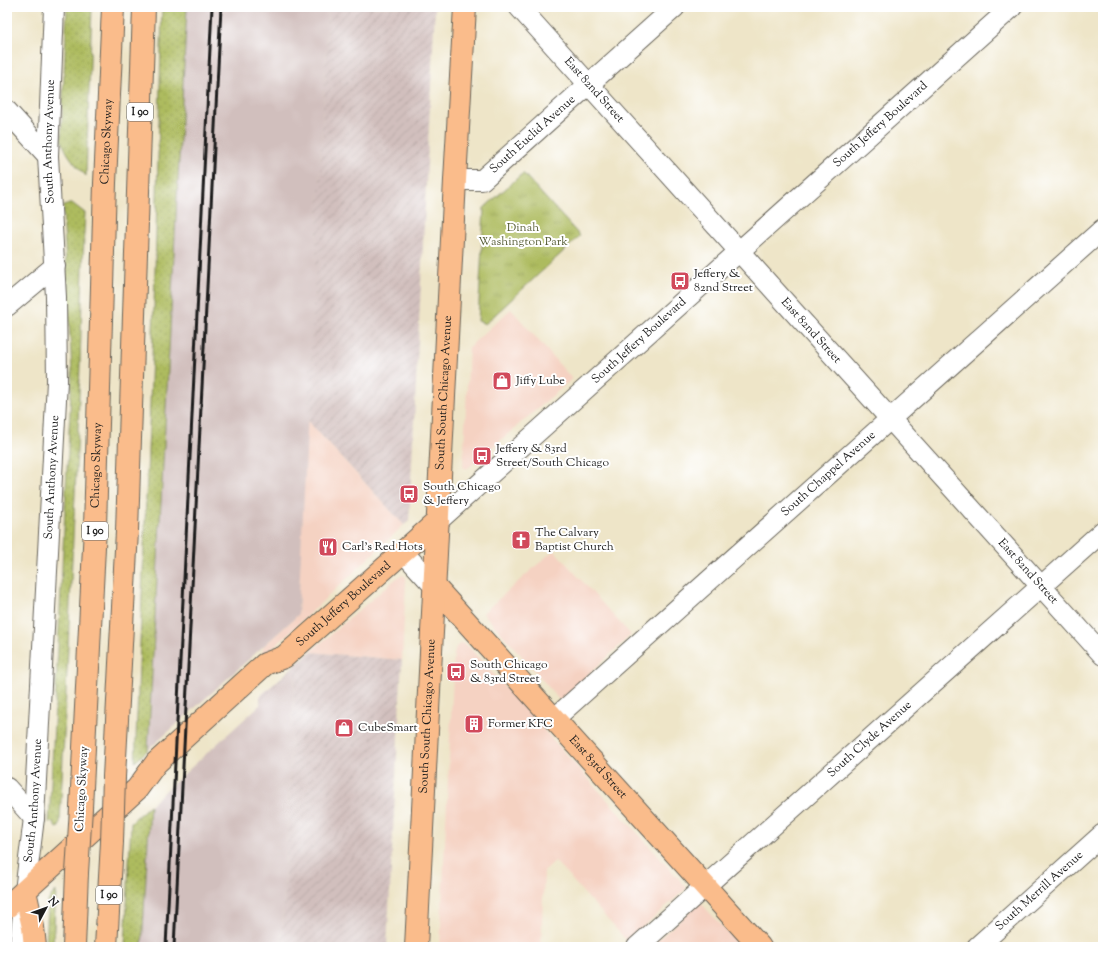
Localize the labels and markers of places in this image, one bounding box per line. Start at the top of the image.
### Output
place label: Jeffery & 82nd Street [693,265,753,297]
bus stop icon: Jeffery & 82nd Street [669,270,691,292]
shop icon: Jiffy Lube [491,370,513,392]
place label: Jiffy Lube [515,372,565,390]
place label: Jeffery & 83rd Street/South Chicago [495,440,609,472]
bus stop icon: Jeffery & 83rd Street/South Chicago [471,445,493,467]
place label: South Chicago & Jeffery [423,478,501,510]
bus stop icon: South Chicago & Jeffery [398,483,420,505]
place label: The Calvary Baptist Church [535,524,614,556]
church icon: The Calvary Baptist Church [510,529,532,551]
restaurant icon: Carl's Red Hots [317,536,339,558]
place label: Carl's Red Hots [342,538,423,556]
place label: South Chicago & 83rd Street [470,656,548,688]
bus stop icon: South Chicago & 83rd Street [445,661,467,683]
building icon: Former KFC [463,713,485,735]
place label: Former KFC [488,715,553,733]
shop icon: CubeSmart [333,717,355,739]
place label: CubeSmart [358,719,418,737]

